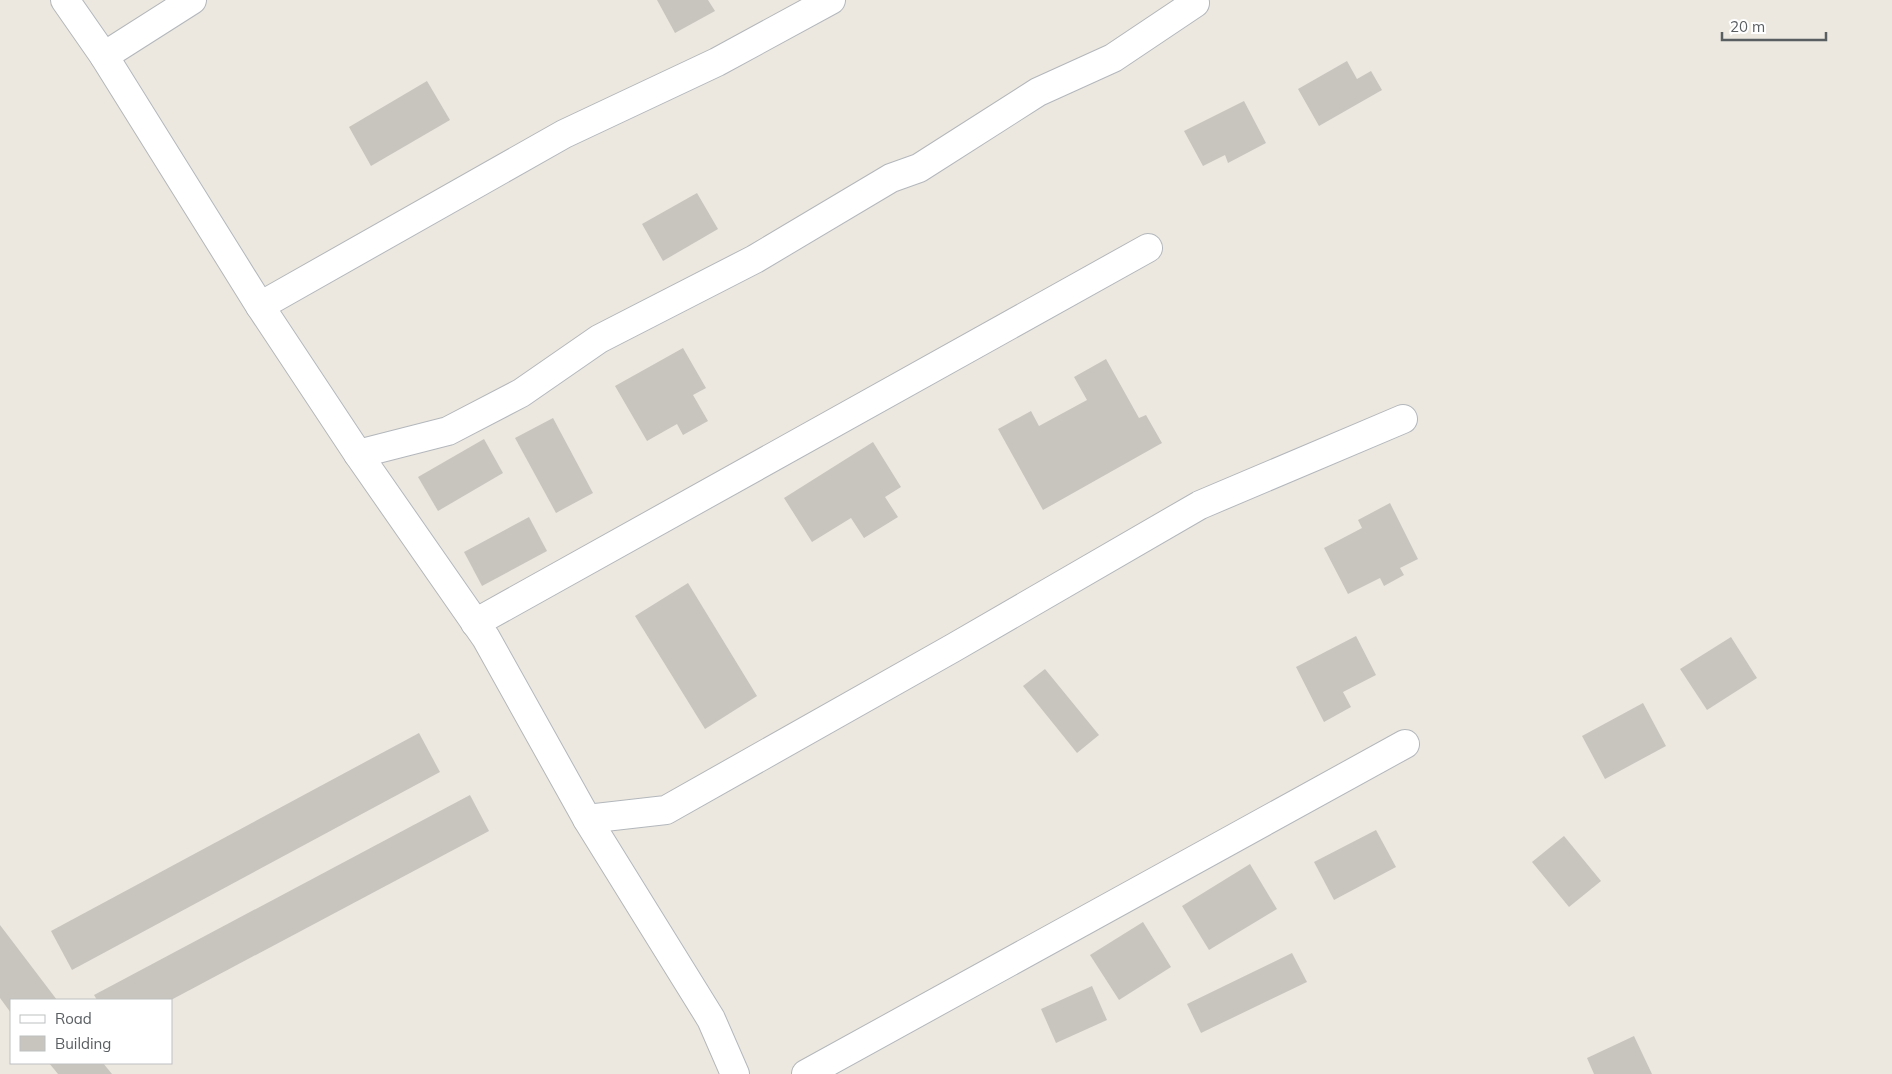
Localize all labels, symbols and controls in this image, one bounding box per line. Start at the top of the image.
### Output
scale bar [1722,10,1826,42]
text: 20 m [1730,17,1765,36]
legend [10,999,172,1064]
text: Road [55,1009,92,1028]
text: Building [55,1034,111,1053]

